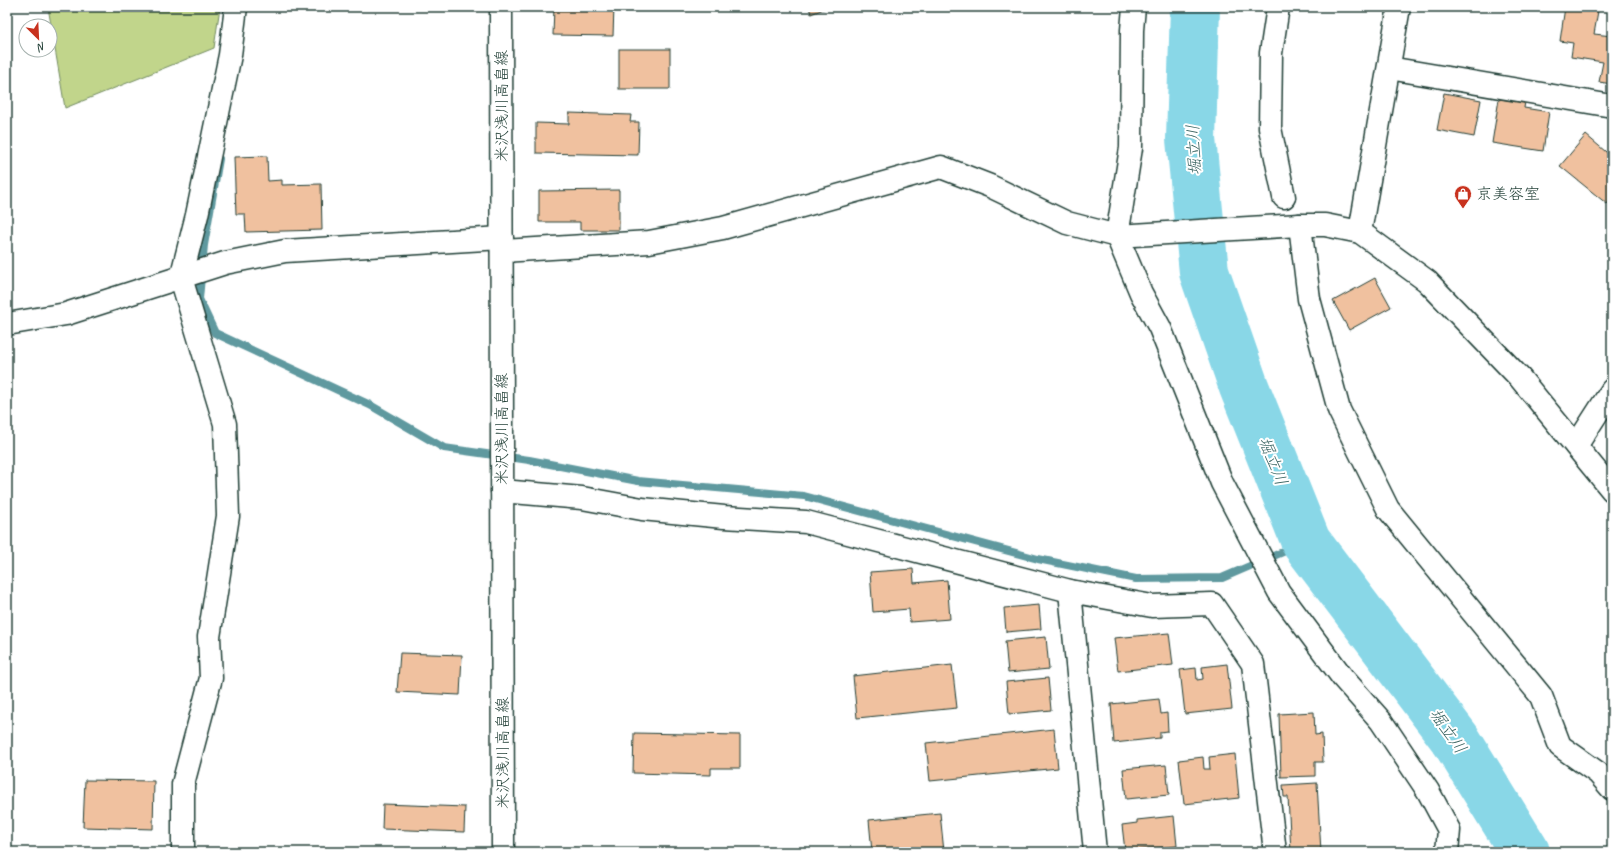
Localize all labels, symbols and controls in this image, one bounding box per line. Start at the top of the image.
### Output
north arrow [18,18,58,58]
text: N [34,39,48,56]
street label: 米沢浅川高畠線 [492,50,512,162]
water label: 堀立川 [1182,124,1206,176]
shop icon: 京美容室 [1453,184,1473,209]
place label: 京美容室 [1476,184,1540,204]
street label: 米沢浅川高畠線 [492,373,512,485]
water label: 堀立川 [1254,433,1292,489]
street label: 米沢浅川高畠線 [493,697,513,809]
water label: 堀立川 [1425,704,1471,758]

